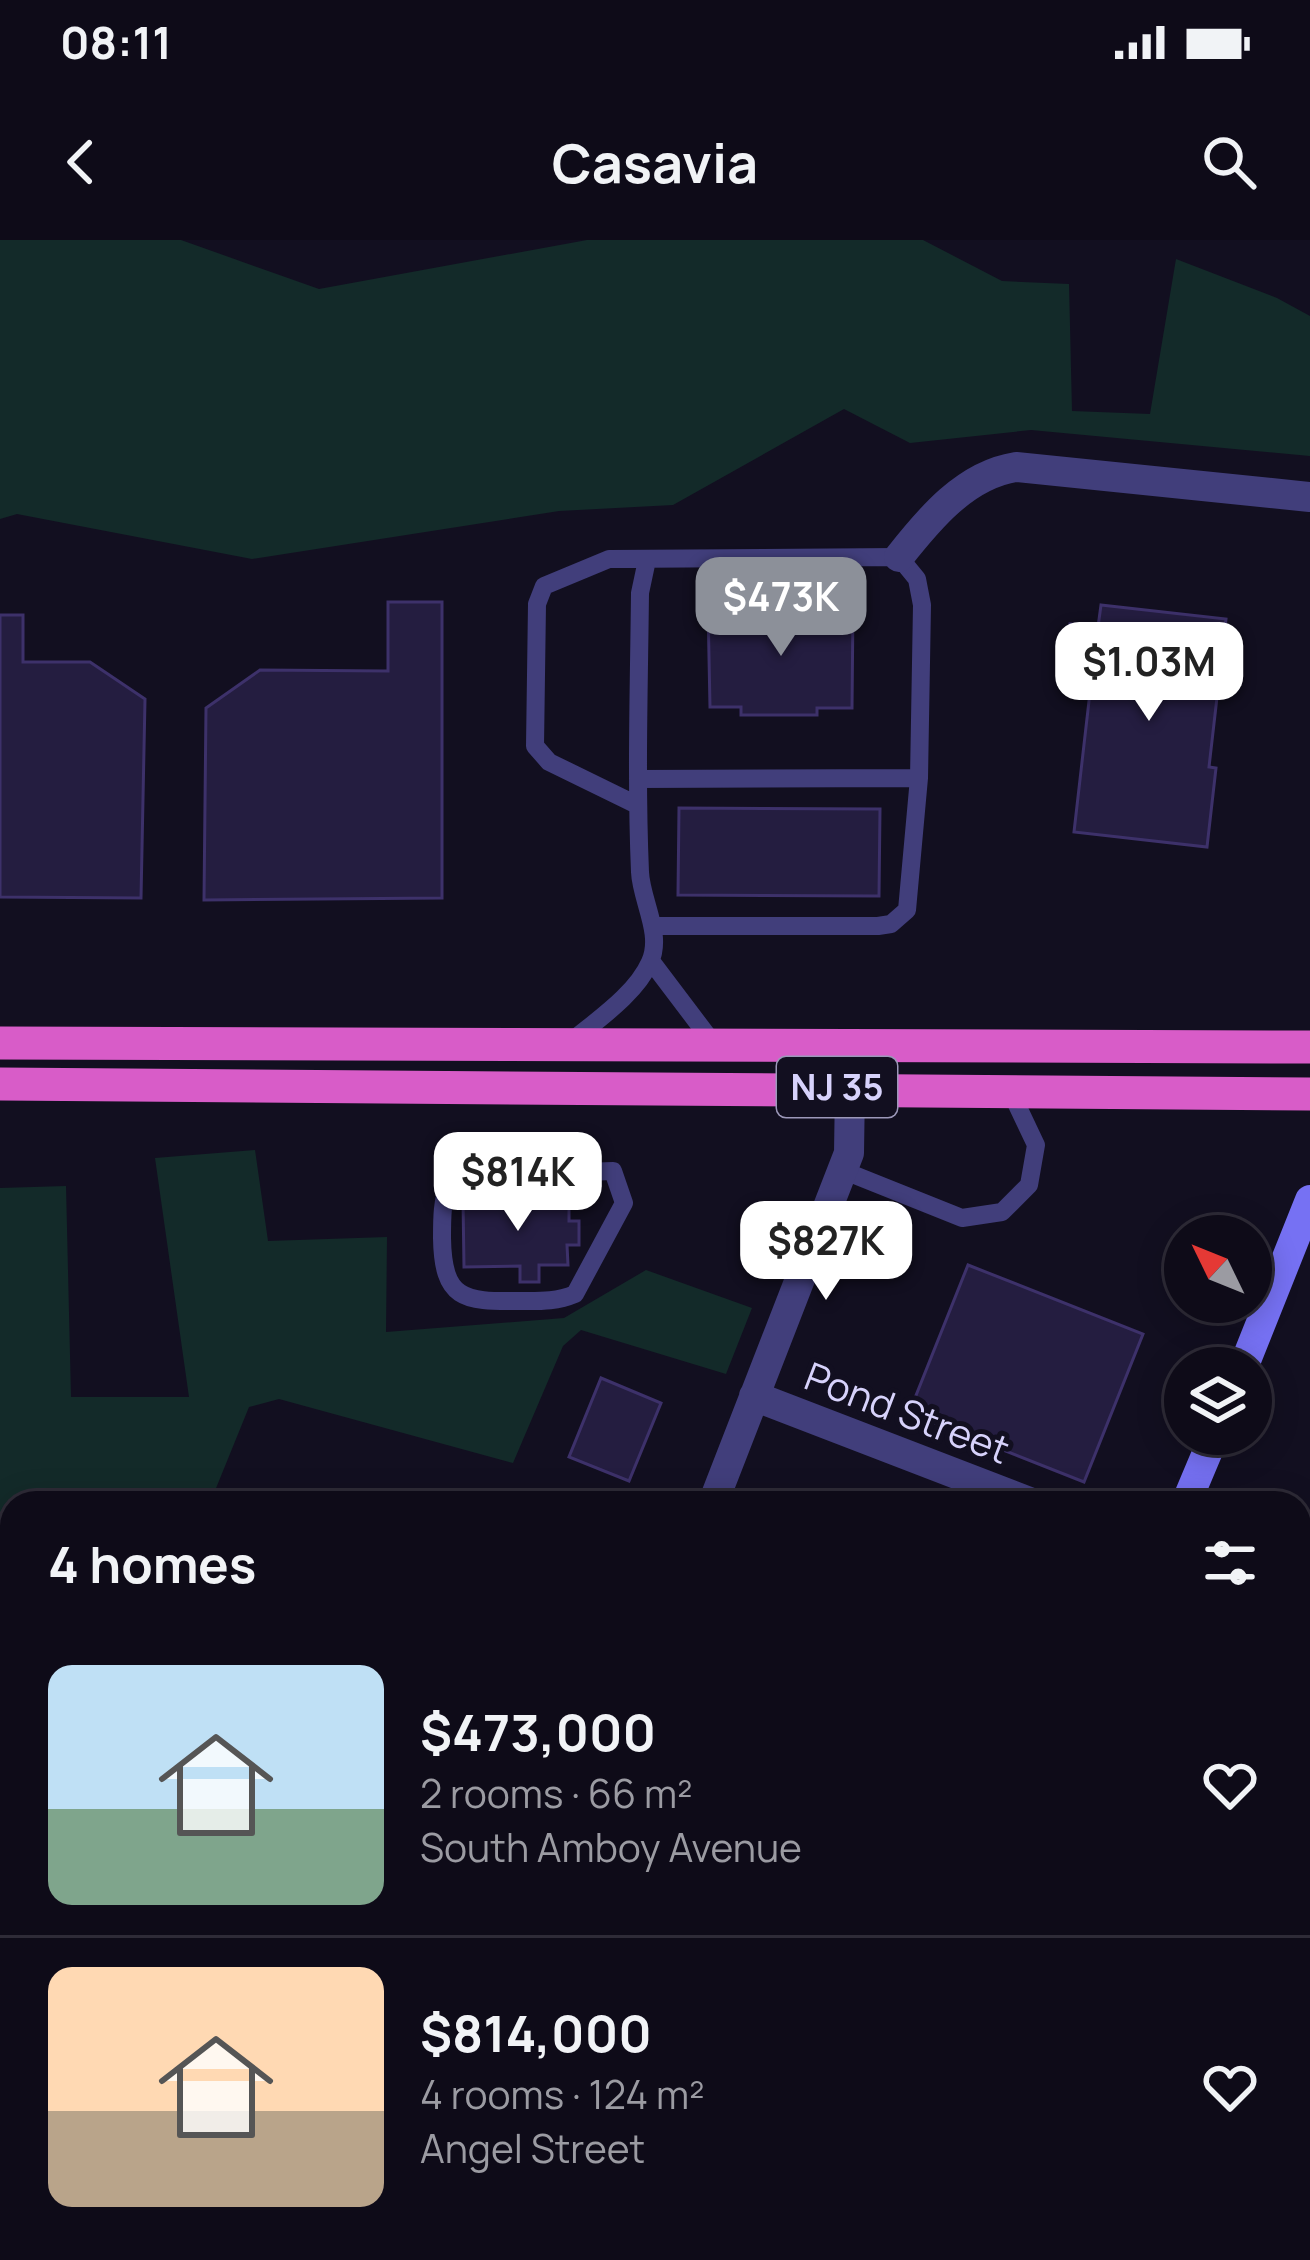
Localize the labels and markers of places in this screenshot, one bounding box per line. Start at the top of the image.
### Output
pin: $473K [697,557,865,659]
pin: $1.03M [1051,622,1247,724]
pin: $814K [434,1132,602,1234]
pin: $827K [742,1201,910,1303]

